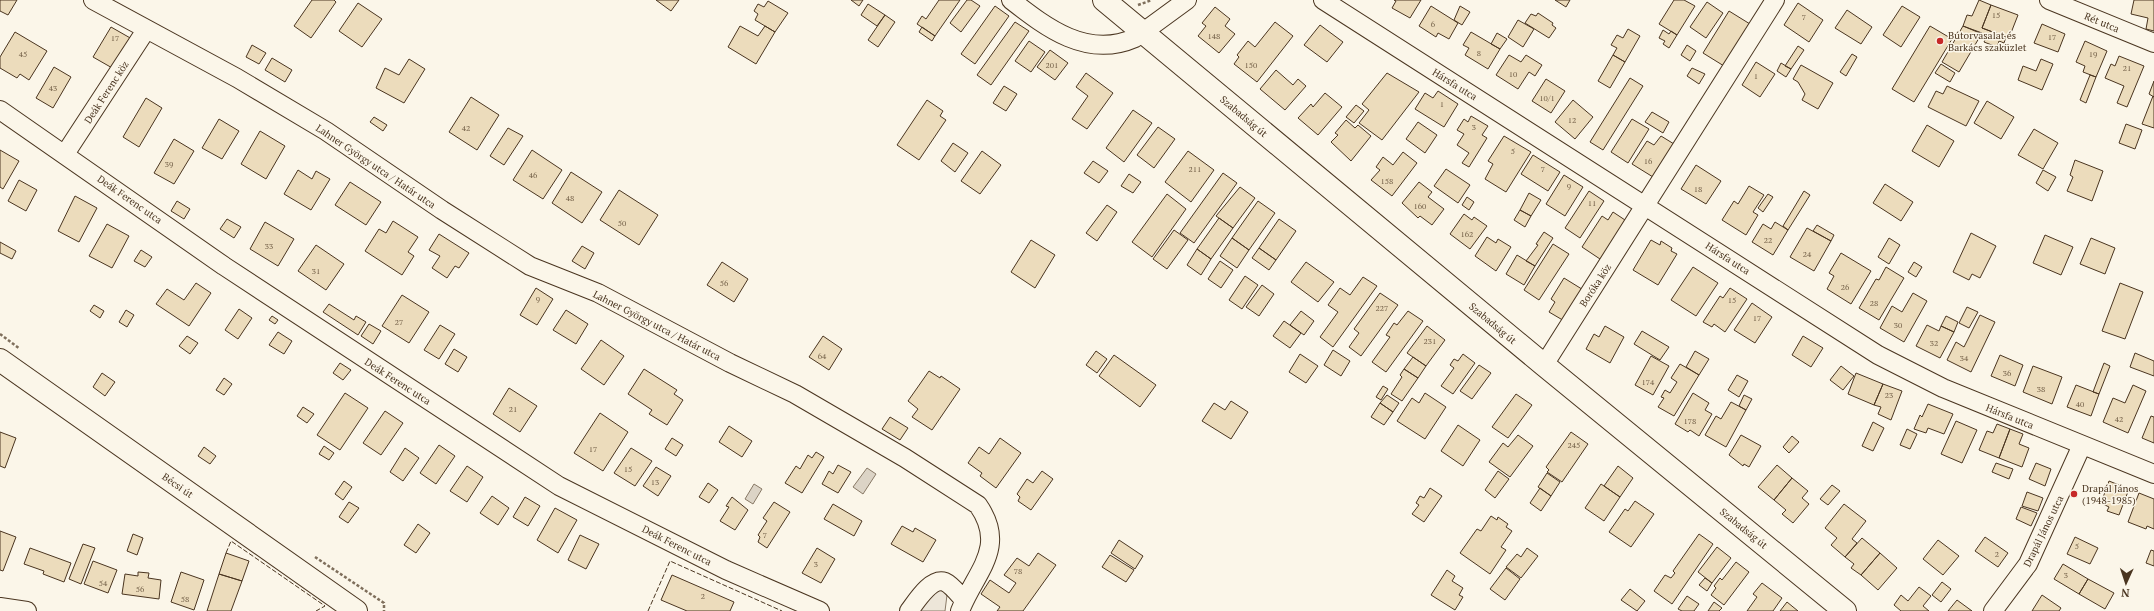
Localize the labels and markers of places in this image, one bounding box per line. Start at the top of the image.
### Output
place label: Bútorvasalat és Barkács szaküzlet [1948,29,2027,54]
marker: Bútorvasalat és Barkács szaküzlet [1935,36,1945,46]
place label: Drapál János (1948-1985) [2082,482,2138,507]
marker: Drapál János (1948-1985) [2069,489,2079,499]

